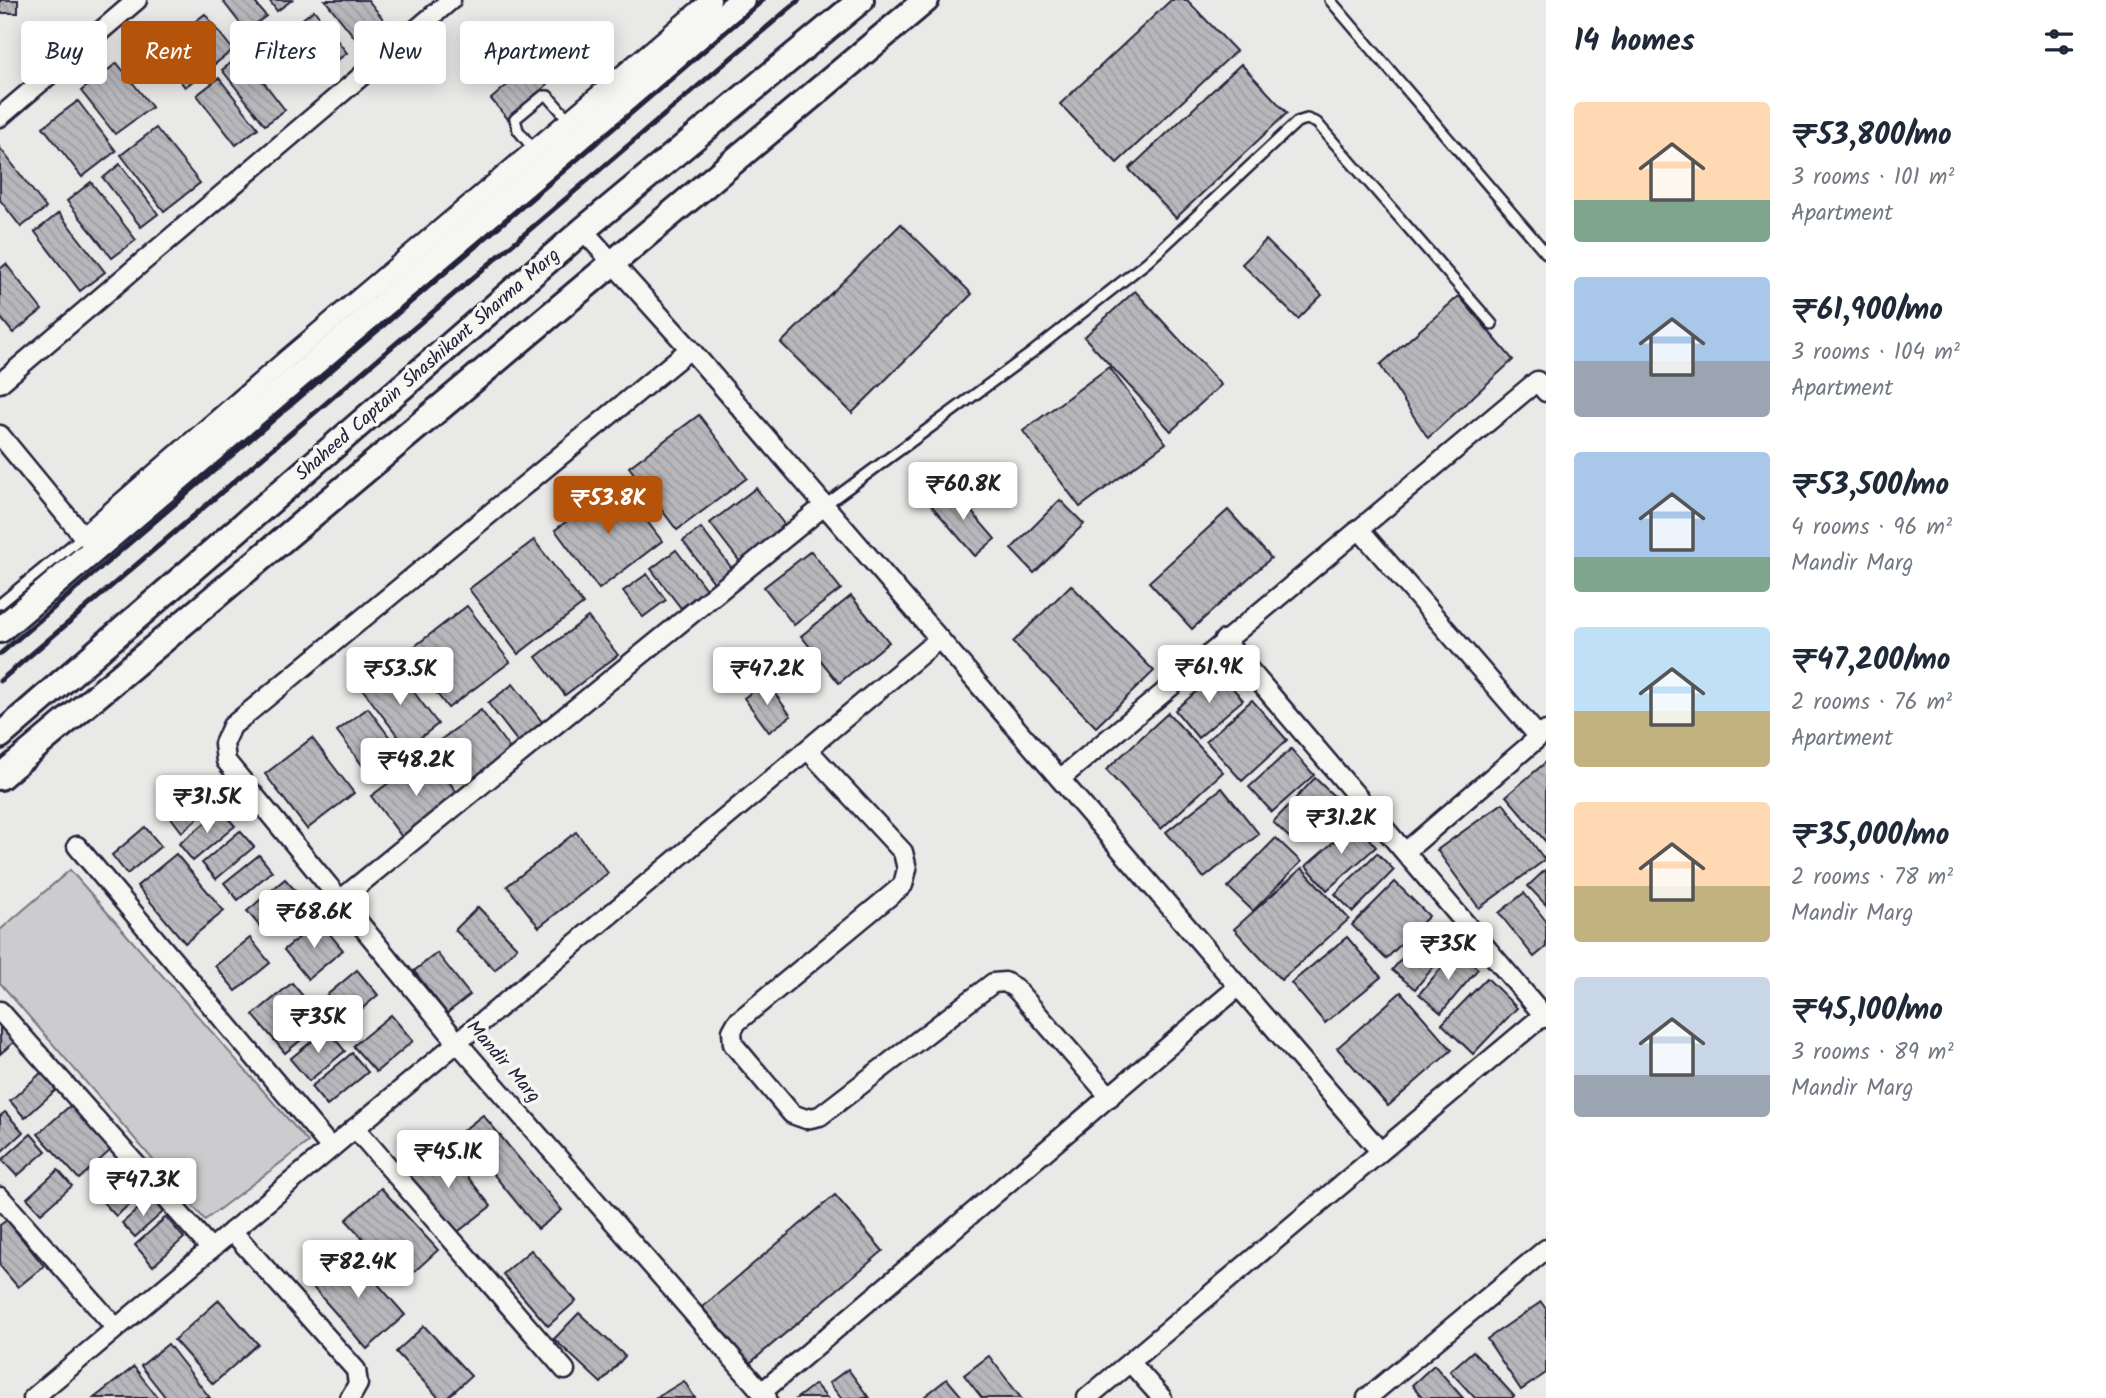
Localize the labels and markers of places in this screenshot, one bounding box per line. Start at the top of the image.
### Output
pin: ₹60.8K [906,462,1020,522]
pin: ₹53.8K [551,476,665,536]
pin: ₹61.9K [1152,646,1266,705]
pin: ₹53.5K [343,648,457,707]
pin: ₹47.2K [710,648,824,707]
pin: ₹48.2K [359,738,473,798]
pin: ₹31.5K [150,776,264,835]
pin: ₹31.2K [1284,796,1398,856]
pin: ₹68.6K [257,890,371,950]
pin: ₹35K [1407,922,1489,982]
pin: ₹35K [277,996,359,1055]
pin: ₹45.1K [391,1130,505,1190]
pin: ₹47.3K [86,1158,200,1218]
pin: ₹82.4K [301,1240,415,1300]

